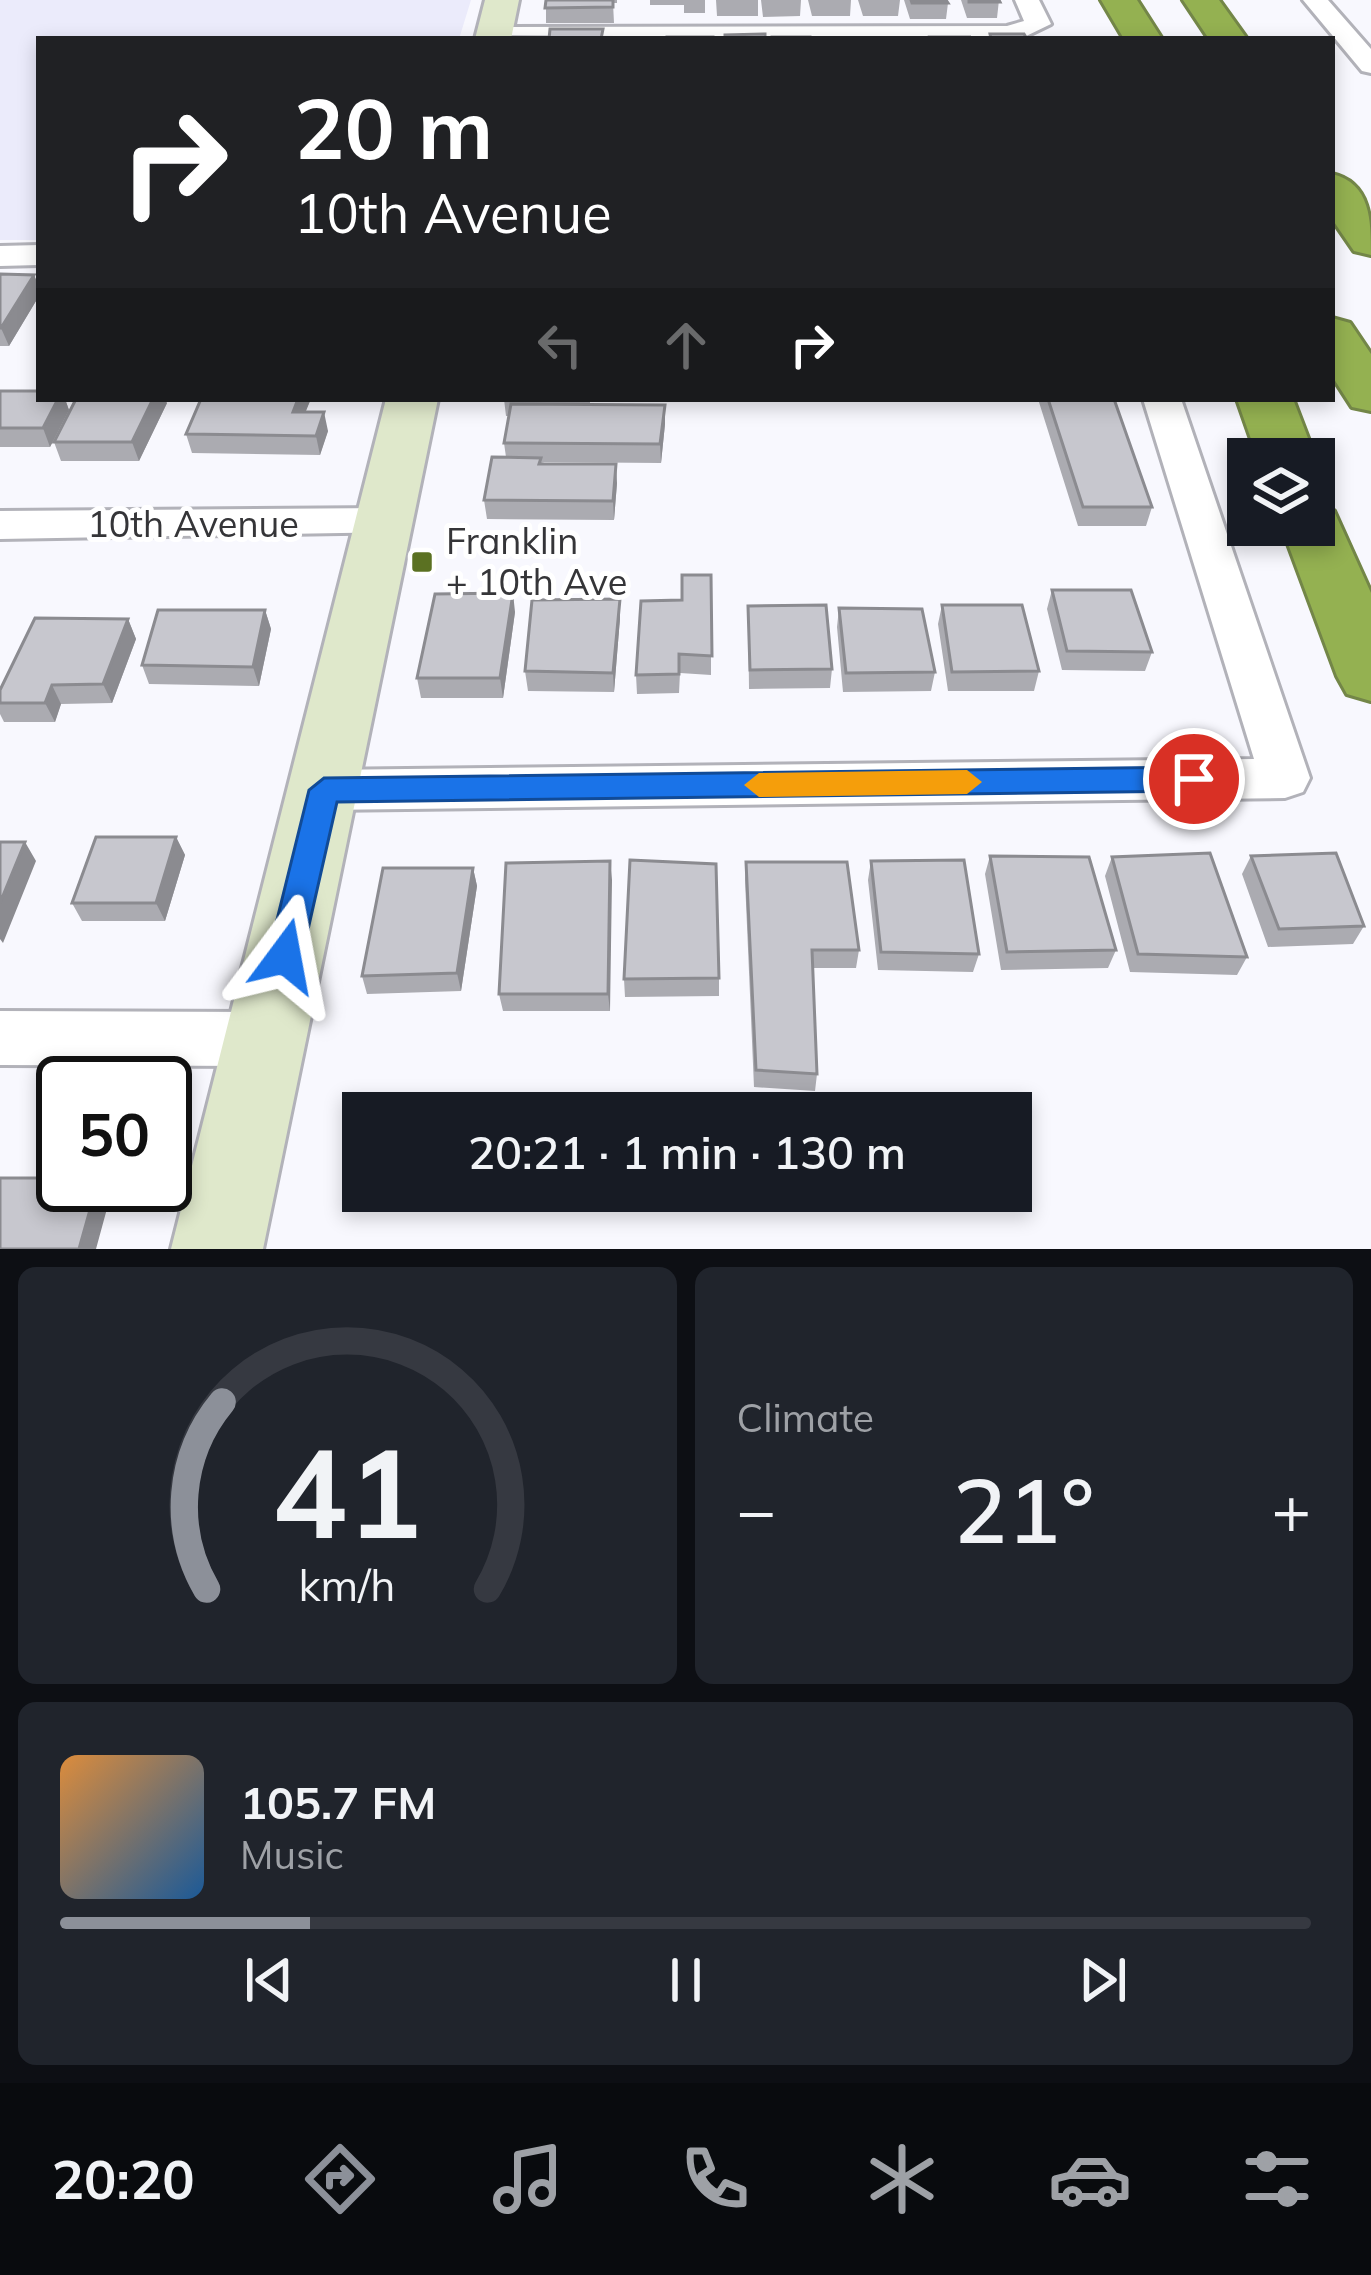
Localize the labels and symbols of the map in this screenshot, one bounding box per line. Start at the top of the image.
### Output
street label: 10th Avenue [87,501,299,546]
place label: Franklin + 10th Ave [446,518,627,604]
marker: Franklin + 10th Ave [409,549,435,575]
pin [1143,728,1245,830]
position arrow [222,893,348,1019]
speed limit sign: 50 [36,1056,192,1212]

